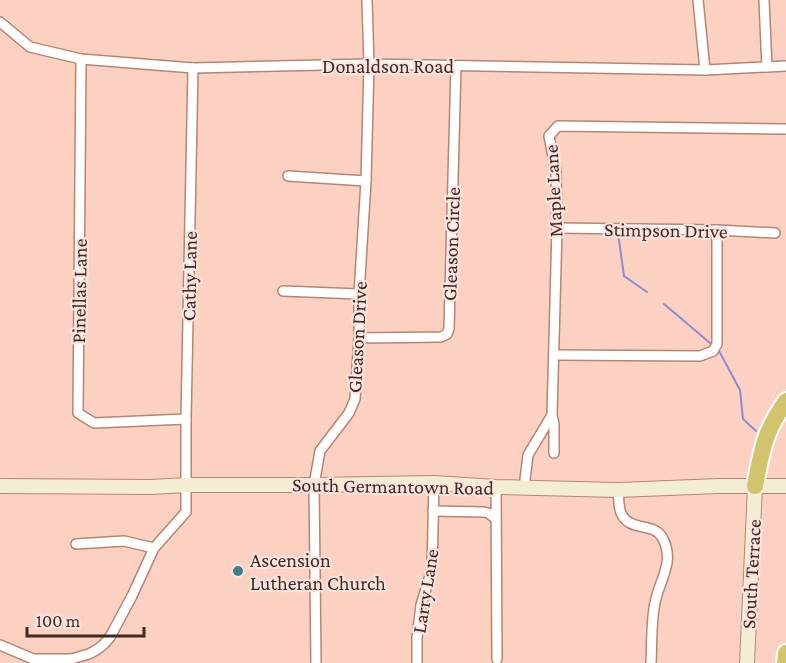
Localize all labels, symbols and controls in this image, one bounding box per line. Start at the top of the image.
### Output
street label: Donaldson Road [322,55,454,77]
street label: Maple Lane [540,144,567,238]
street label: Gleason Circle [438,186,464,301]
street label: Stimpson Drive [604,218,728,243]
street label: Cathy Lane [177,231,202,321]
street label: Pinellas Lane [67,238,91,344]
street label: Gleason Drive [343,280,371,393]
street label: South Germantown Road [292,473,495,499]
street label: South Terrace [737,518,765,629]
street label: Larry Lane [407,547,444,635]
place label: Ascension Lutheran Church [250,549,386,594]
marker: Ascension Lutheran Church [231,564,245,578]
scale bar [27,600,144,638]
text: 100 m [36,611,81,631]

